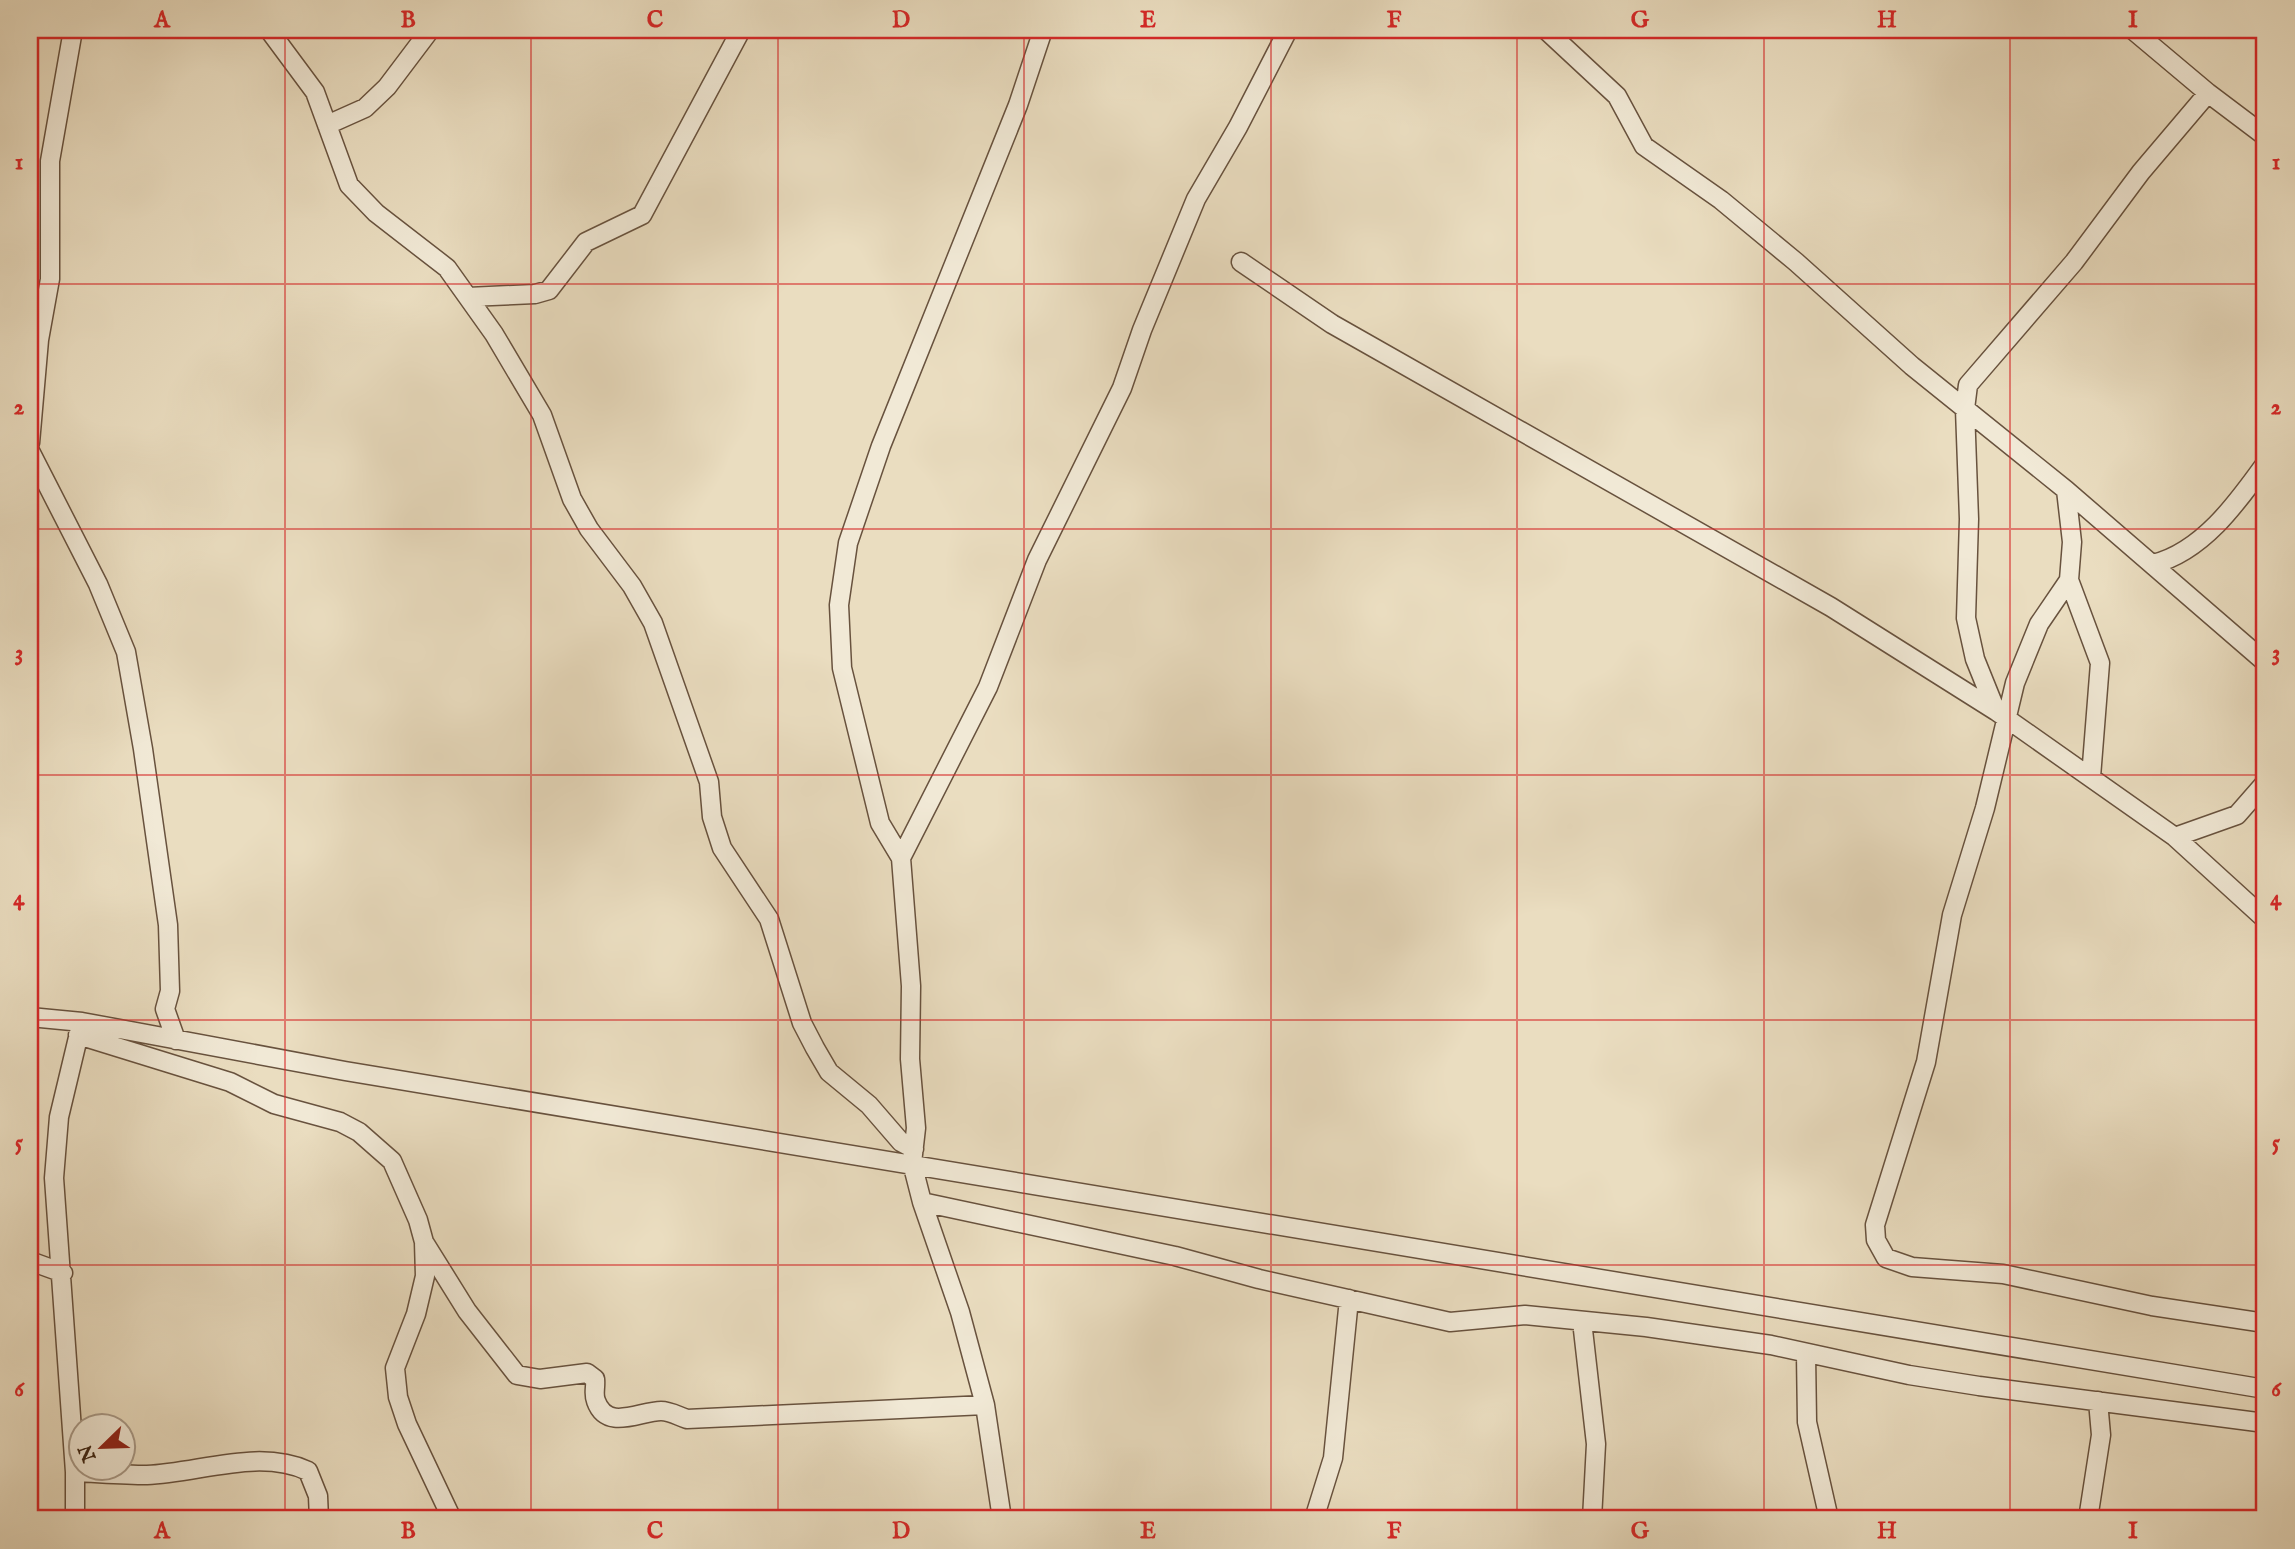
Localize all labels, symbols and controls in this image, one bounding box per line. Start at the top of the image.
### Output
text: A [153,6,171,35]
text: B [400,6,416,35]
text: C [647,6,664,35]
text: D [892,6,910,35]
text: E [1140,6,1156,35]
text: F [1387,6,1402,35]
text: G [1631,6,1650,35]
text: H [1877,6,1897,35]
text: I [2128,6,2138,35]
text: 1 [15,148,23,177]
text: 1 [2272,148,2280,177]
text: 2 [14,393,25,422]
text: 2 [2271,393,2282,422]
text: 3 [15,639,23,668]
text: 3 [2272,639,2280,668]
text: 4 [13,884,25,913]
text: 4 [2270,884,2282,913]
text: 5 [15,1129,24,1158]
text: 5 [2272,1129,2281,1158]
text: 6 [14,1375,25,1404]
text: 6 [2271,1375,2282,1404]
north arrow [66,1412,136,1482]
text: N [74,1440,103,1466]
text: A [153,1517,171,1546]
text: B [400,1517,416,1546]
text: C [647,1517,664,1546]
text: D [892,1517,910,1546]
text: E [1140,1517,1156,1546]
text: F [1387,1517,1402,1546]
text: G [1631,1517,1650,1546]
text: H [1877,1517,1897,1546]
text: I [2128,1517,2138,1546]

